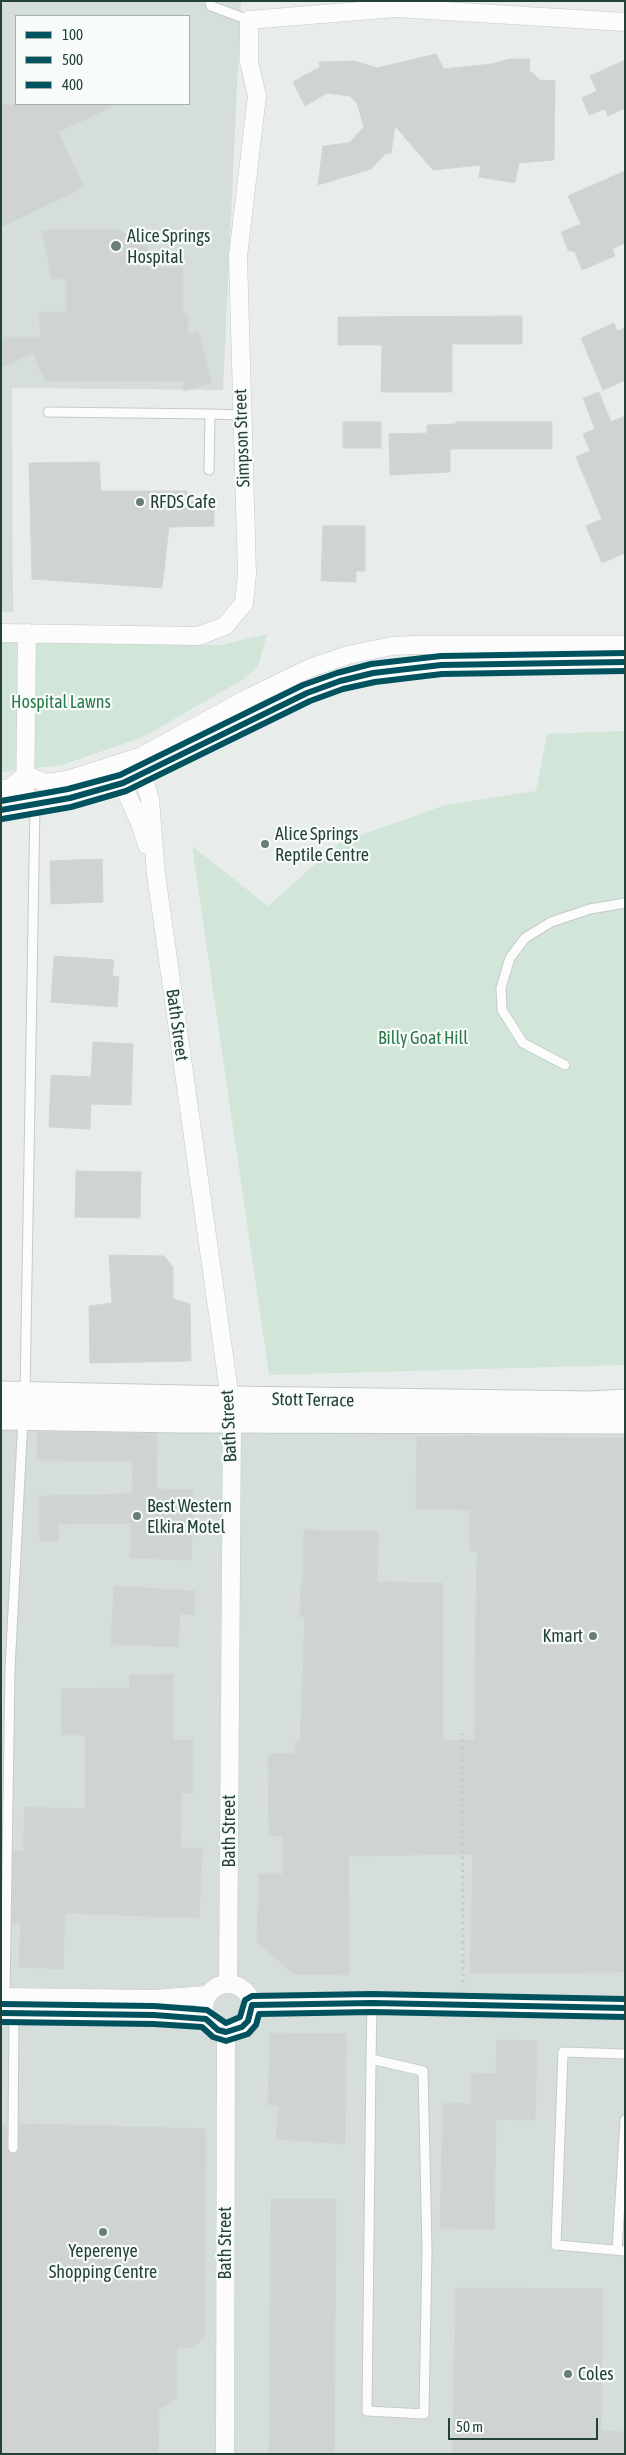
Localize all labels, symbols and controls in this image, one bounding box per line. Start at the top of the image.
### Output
legend [15,15,190,105]
text: 100 [62,26,83,43]
text: 500 [62,51,83,68]
text: 400 [62,76,83,93]
place label: Alice Springs Hospital [127,225,210,268]
marker: Alice Springs Hospital [109,239,123,253]
street label: Simpson Street [229,388,255,488]
place label: RFDS Cafe [150,491,216,513]
marker: RFDS Cafe [134,496,146,508]
park label: Hospital Lawns [11,691,111,713]
place label: Alice Springs Reptile Centre [275,823,369,866]
marker: Alice Springs Reptile Centre [259,838,271,850]
street label: Bath Street [161,987,193,1063]
park label: Billy Goat Hill [378,1027,468,1049]
street label: Stott Terrace [272,1388,354,1412]
street label: Bath Street [216,1389,242,1463]
place label: Best Western Elkira Motel [147,1495,232,1538]
marker: Best Western Elkira Motel [131,1510,143,1522]
place label: Kmart [543,1625,583,1647]
marker: Kmart [587,1630,599,1642]
street label: Bath Street [218,1795,240,1867]
street label: Bath Street [214,2207,236,2279]
marker: Yeperenye Shopping Centre [97,2226,109,2238]
place label: Yeperenye Shopping Centre [49,2240,157,2282]
place label: Coles [578,2363,614,2385]
marker: Coles [562,2368,574,2380]
scale bar [451,2408,601,2440]
text: 50 m [456,2418,483,2435]

